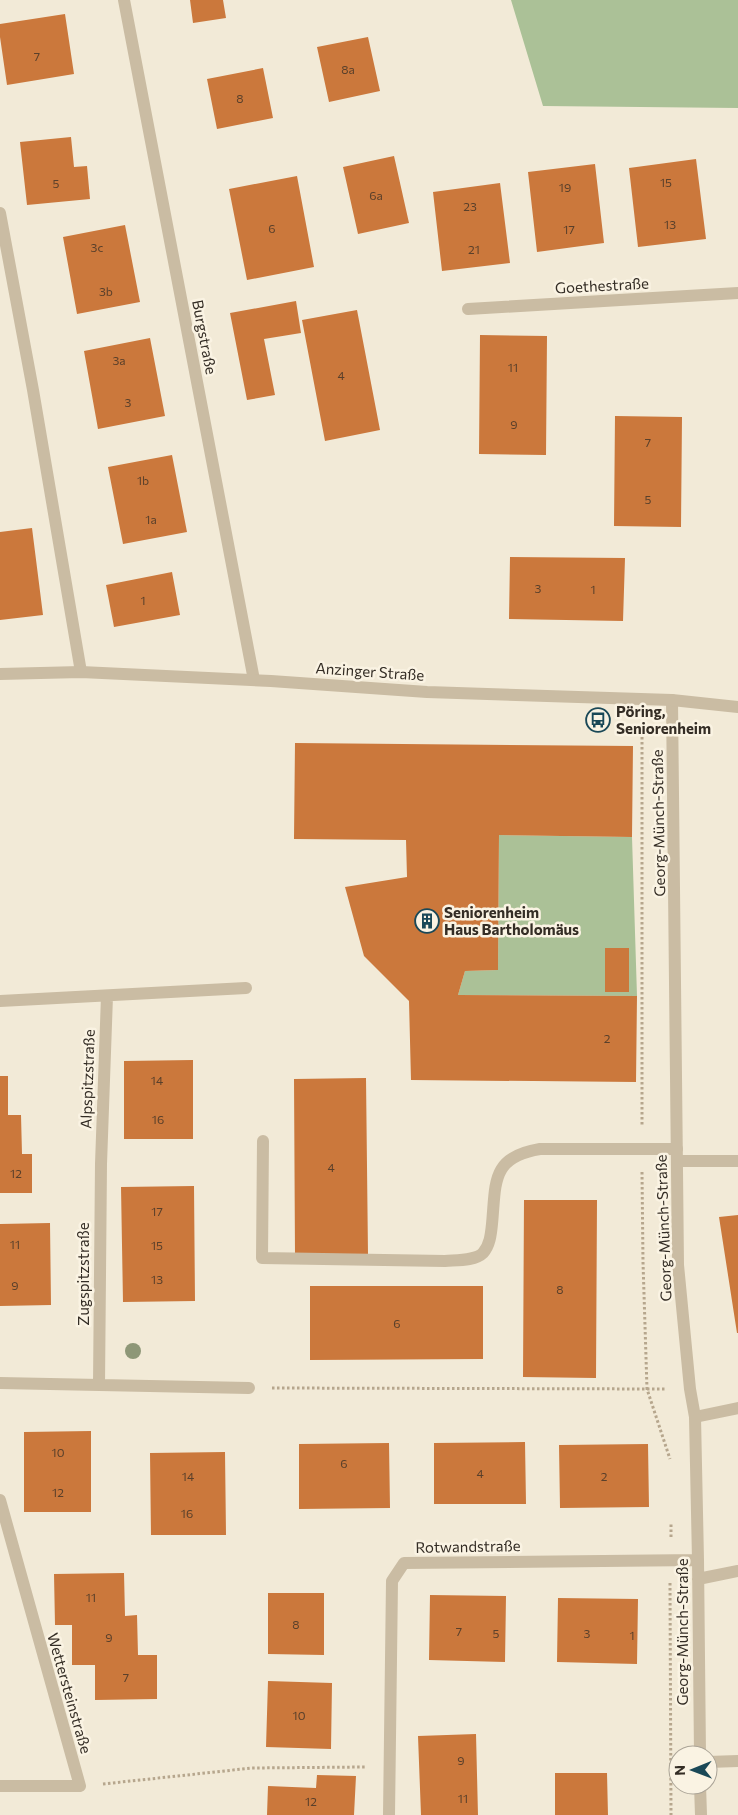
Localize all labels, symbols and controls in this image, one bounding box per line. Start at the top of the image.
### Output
house number: 7 [34,49,40,63]
house number: 8a [341,62,355,76]
house number: 8 [236,91,244,105]
house number: 15 [660,175,672,189]
house number: 5 [53,176,60,190]
house number: 19 [559,180,571,194]
house number: 6a [369,188,383,202]
house number: 23 [463,199,477,213]
house number: 13 [664,217,676,231]
house number: 6 [268,221,276,235]
house number: 17 [563,222,575,236]
house number: 3c [91,240,103,254]
house number: 21 [468,242,480,256]
street label: Goethestraße [555,274,650,296]
house number: 3b [99,284,113,298]
street label: Burgstraße [189,298,221,376]
house number: 3a [112,353,126,367]
house number: 11 [508,360,518,374]
house number: 4 [337,368,345,382]
house number: 3 [125,395,132,409]
house number: 9 [510,417,518,431]
house number: 7 [645,435,651,449]
house number: 1b [137,473,149,487]
house number: 5 [645,492,652,506]
house number: 1a [145,512,157,526]
house number: 3 [535,581,542,595]
house number: 1 [590,582,596,596]
house number: 1 [140,593,146,607]
street label: Anzinger Straße [315,658,425,684]
place label: Pöring, Seniorenheim [616,702,711,737]
bus stop icon: Pöring, Seniorenheim [585,707,611,733]
street label: Georg-Münch-Straße [648,749,668,897]
place label: Seniorenheim Haus Bartholomäus [444,903,579,938]
building icon: Seniorenheim Haus Bartholomäus [414,908,440,934]
street label: Alpspitzstraße [76,1029,98,1129]
house number: 2 [604,1031,611,1045]
house number: 14 [151,1073,163,1087]
house number: 16 [152,1112,164,1126]
street label: Georg-Münch-Straße [651,1154,675,1302]
house number: 4 [327,1160,335,1174]
house number: 12 [10,1166,22,1180]
house number: 17 [151,1204,163,1218]
street label: Zugspitzstraße [74,1222,92,1326]
house number: 11 [10,1237,20,1251]
house number: 15 [151,1238,163,1252]
house number: 13 [151,1272,163,1286]
house number: 9 [11,1278,19,1292]
house number: 8 [556,1282,564,1296]
house number: 6 [393,1316,401,1330]
house number: 10 [52,1445,65,1459]
house number: 6 [340,1456,348,1470]
house number: 4 [476,1466,484,1480]
house number: 14 [182,1469,194,1483]
house number: 2 [601,1469,608,1483]
house number: 12 [52,1485,64,1499]
house number: 16 [181,1506,193,1520]
street label: Rotwandstraße [415,1536,521,1556]
street label: Georg-Münch-Straße [673,1558,691,1706]
house number: 11 [86,1590,96,1604]
house number: 8 [292,1617,300,1631]
house number: 7 [456,1624,462,1638]
house number: 5 [493,1626,500,1640]
house number: 3 [584,1626,591,1640]
house number: 1 [629,1628,635,1642]
house number: 9 [105,1630,113,1644]
street label: Wettersteinstraße [44,1631,96,1755]
house number: 7 [123,1670,129,1684]
house number: 10 [293,1708,306,1722]
north arrow [668,1745,718,1795]
house number: 9 [457,1753,465,1767]
text: N [671,1765,688,1776]
house number: 11 [458,1791,468,1805]
house number: 12 [305,1794,317,1808]

